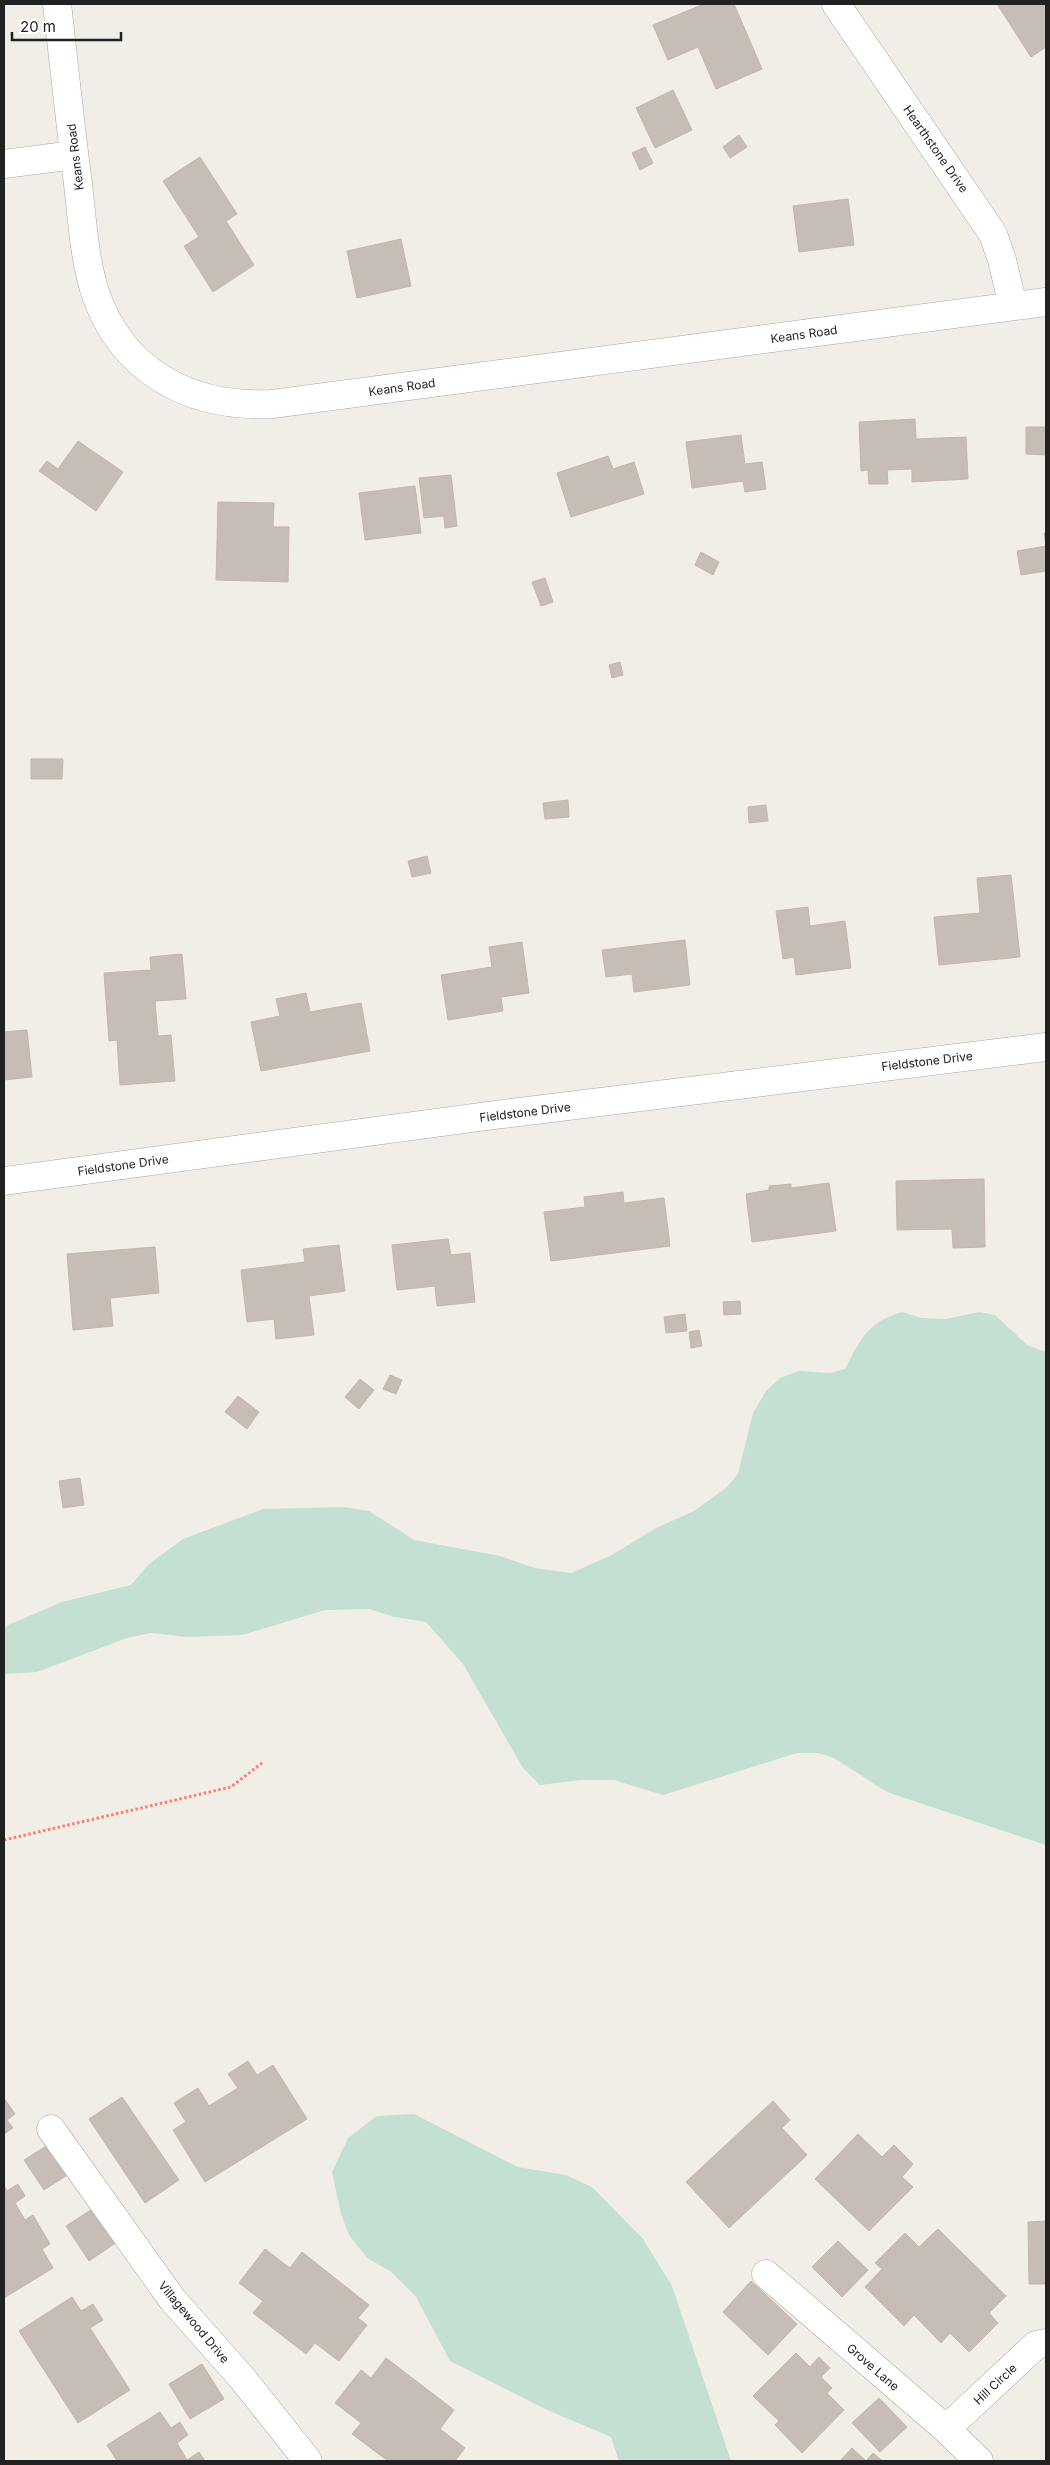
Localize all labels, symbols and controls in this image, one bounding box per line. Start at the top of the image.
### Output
scale bar [12,10,121,42]
text: 20 m [20,17,56,36]
street label: Hearthstone Drive [900,102,972,196]
street label: Keans Road [63,123,87,191]
street label: Keans Road [770,322,838,346]
street label: Keans Road [368,375,436,399]
street label: Fieldstone Drive [881,1048,973,1074]
street label: Fieldstone Drive [479,1099,571,1125]
street label: Fieldstone Drive [76,1151,170,1179]
street label: Villagewood Drive [155,2278,233,2366]
street label: Grove Lane [844,2340,902,2394]
street label: Hill Circle [970,2360,1020,2408]

